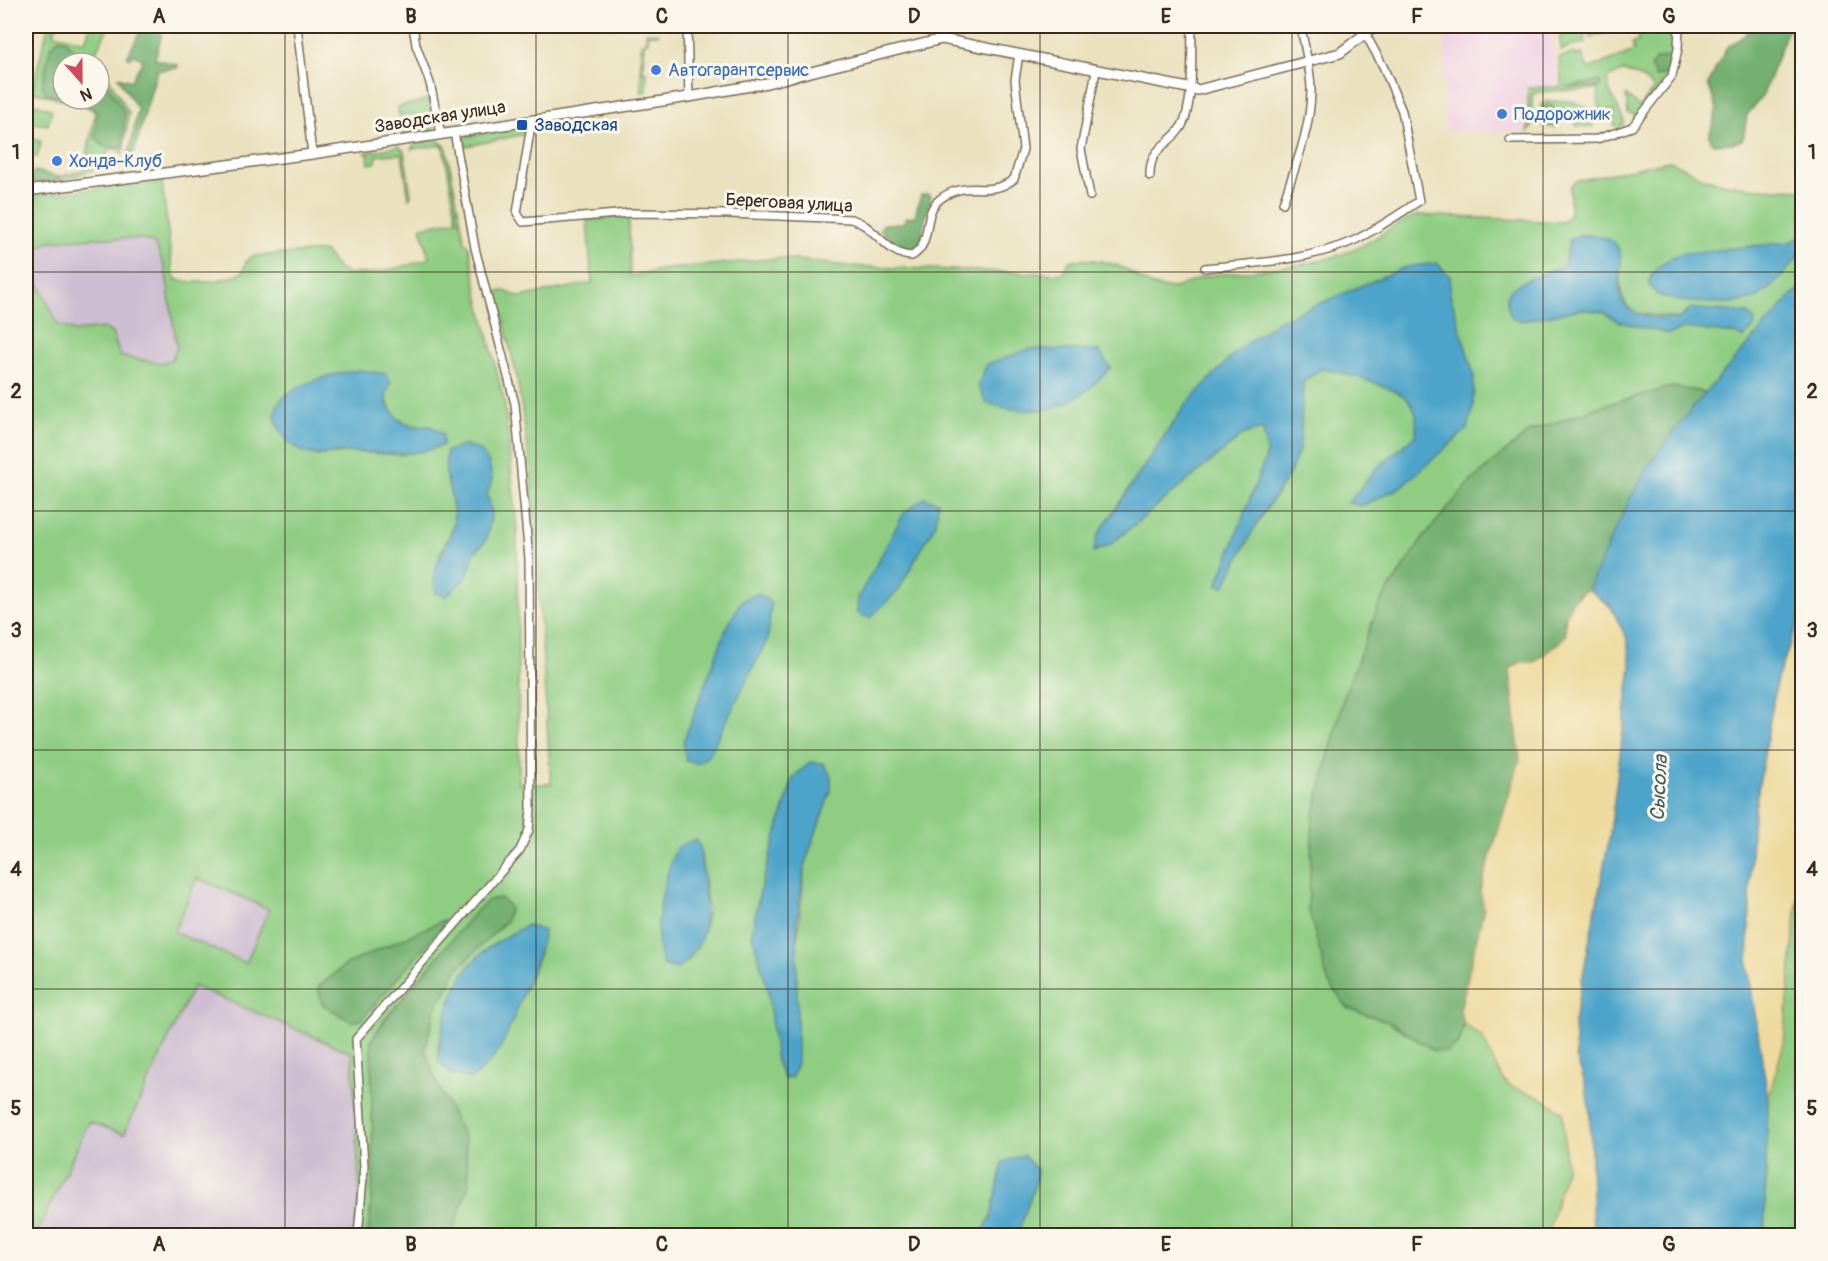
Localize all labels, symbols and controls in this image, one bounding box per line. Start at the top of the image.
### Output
text: A [153,4,166,29]
text: B [405,4,417,29]
text: C [656,4,668,29]
text: D [908,4,921,29]
text: E [1161,4,1172,29]
text: F [1411,4,1423,29]
text: G [1662,4,1676,29]
north arrow [51,51,111,111]
place label: Автогарантсервис [668,59,809,82]
marker: Автогарантсервис [649,63,663,77]
text: N [77,83,95,105]
street label: Заводская улица [373,95,507,139]
place label: Подорожник [1514,103,1611,126]
marker: Подорожник [1495,107,1509,121]
place label: Заводская [534,114,618,137]
marker: Заводская [515,118,529,132]
text: 1 [12,140,20,165]
text: 1 [1808,140,1816,165]
place label: Хонда-Клуб [69,150,162,173]
marker: Хонда-Клуб [50,154,64,168]
street label: Береговая улица [725,188,853,218]
text: 2 [10,379,22,404]
text: 2 [1806,379,1818,404]
text: 3 [10,618,22,643]
text: 3 [1806,618,1818,643]
water label: Сысола [1645,753,1673,822]
text: 4 [10,857,22,882]
text: 4 [1806,857,1818,882]
text: 5 [11,1096,22,1121]
text: 5 [1807,1096,1818,1121]
text: A [153,1232,166,1257]
text: B [405,1232,417,1257]
text: C [656,1232,668,1257]
text: D [908,1232,921,1257]
text: E [1161,1232,1172,1257]
text: F [1411,1232,1423,1257]
text: G [1662,1232,1676,1257]

